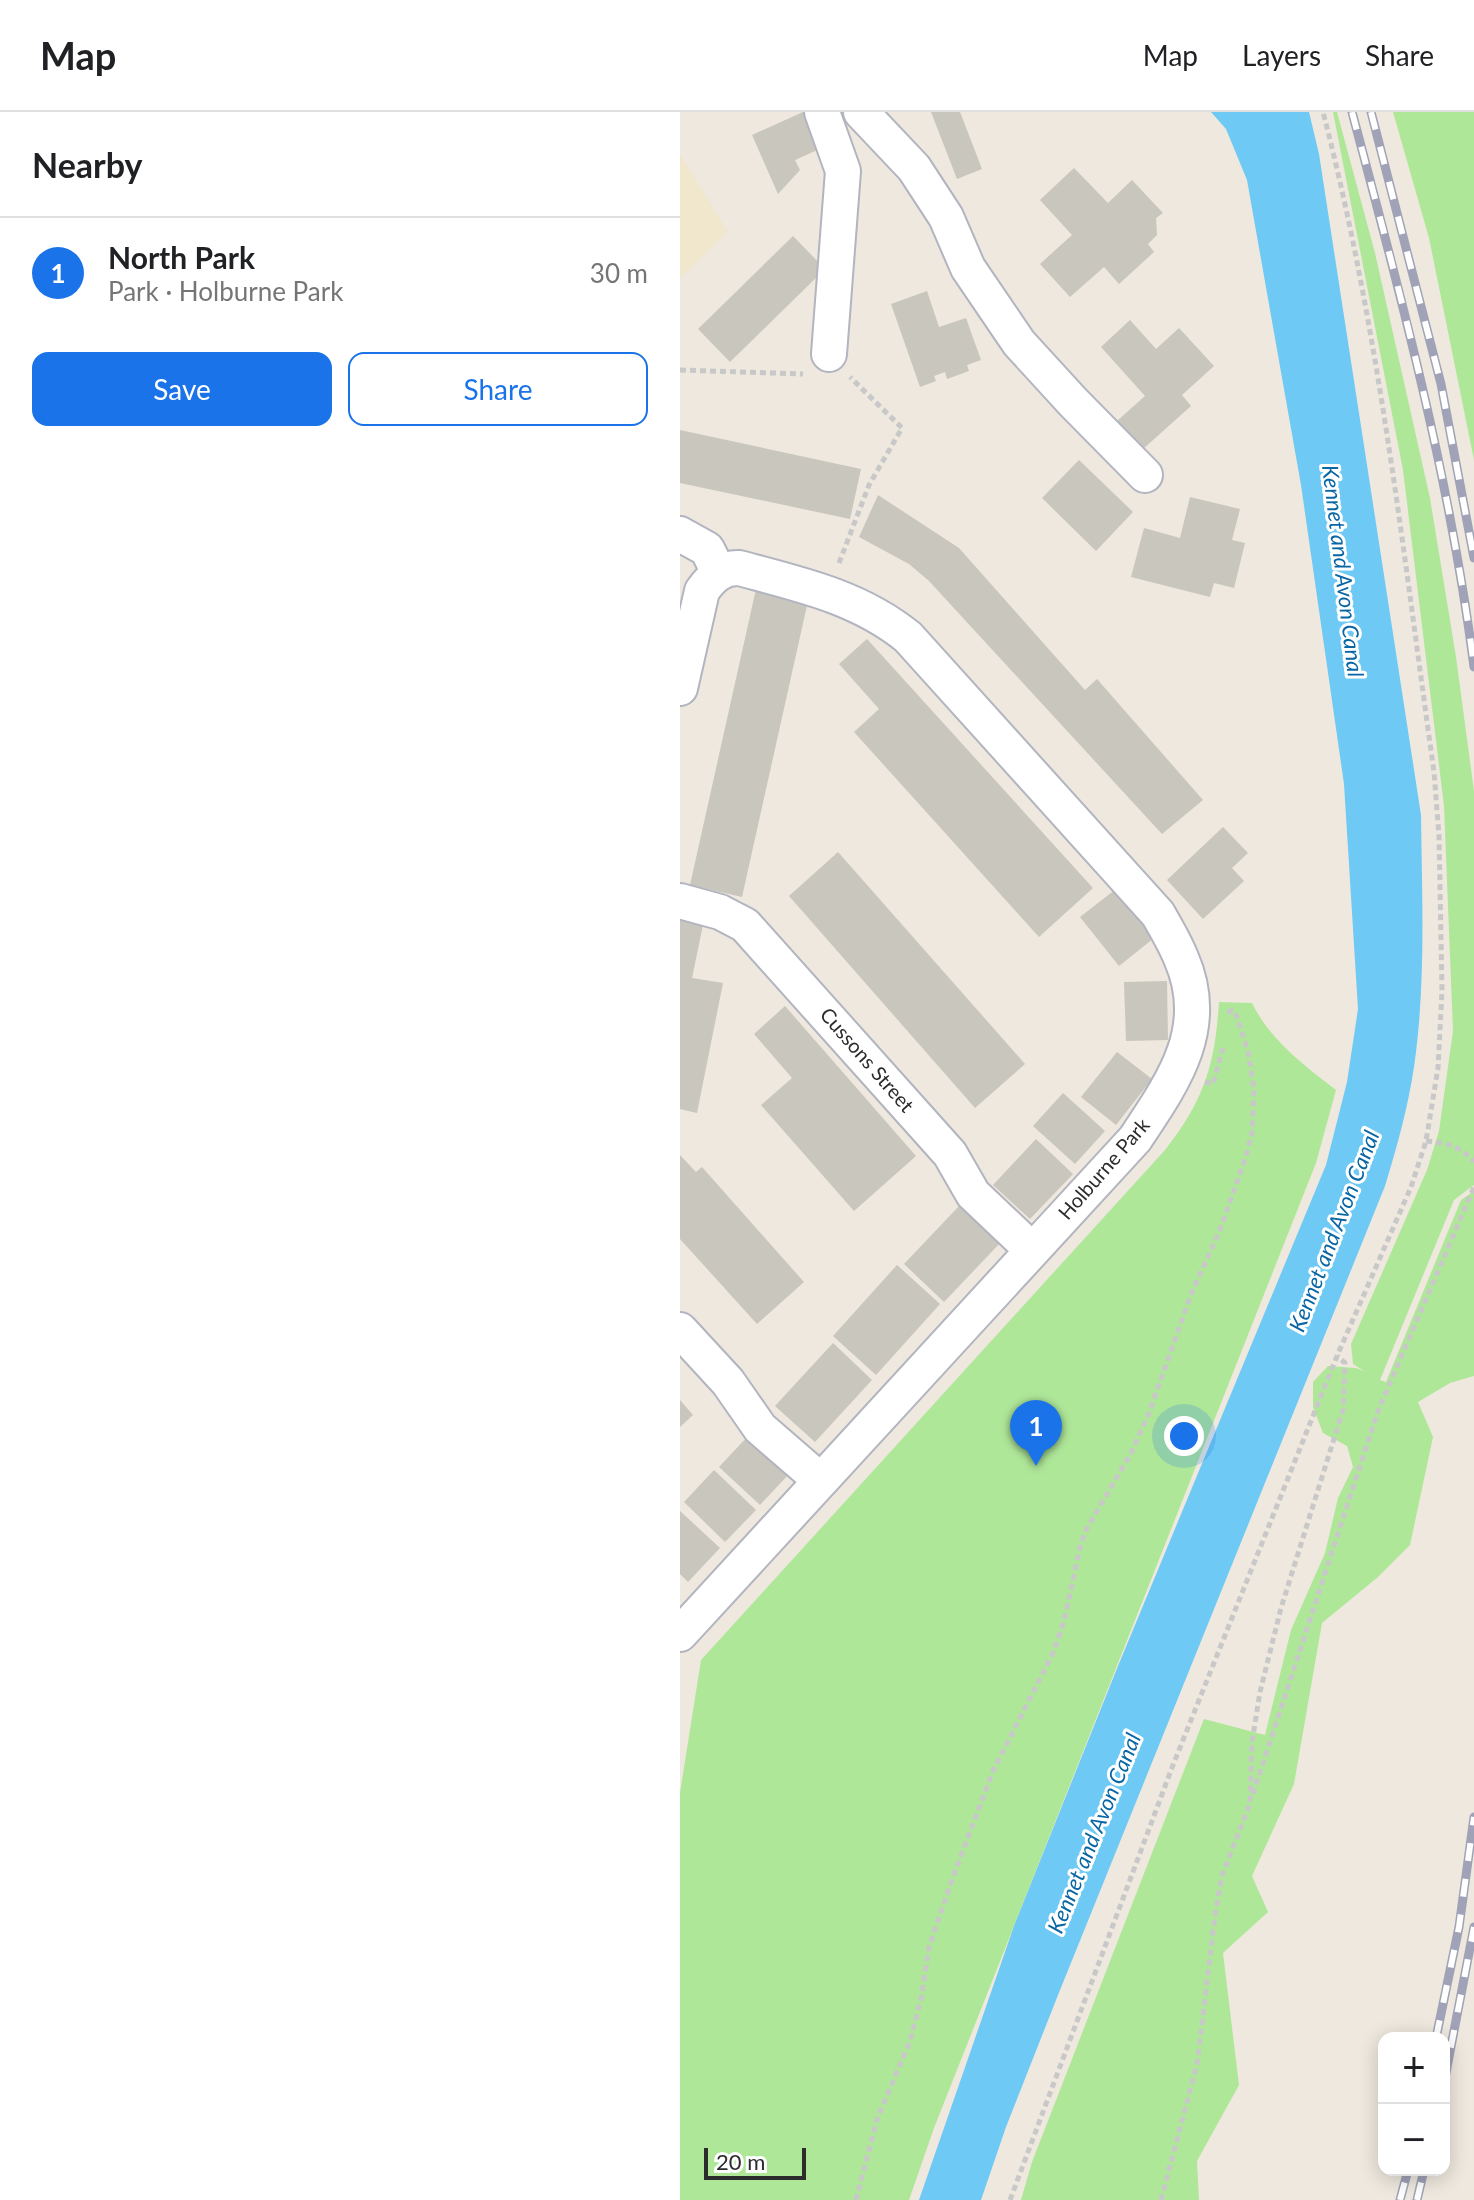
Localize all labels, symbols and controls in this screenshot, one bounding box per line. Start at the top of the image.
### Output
text: Map [40,32,116,78]
text: Map [1143,38,1198,72]
text: Layers [1242,38,1321,72]
text: Share [1365,38,1434,72]
text: Nearby [32,144,143,185]
text: North Park [108,239,255,275]
text: 1 [50,257,66,289]
text: 30 m [590,257,648,289]
text: Park · Holburne Park [108,275,343,307]
button: Save [32,352,332,426]
button: Share [348,352,648,426]
water label: Kennet and Avon Canal [1317,463,1370,678]
street label: Cussons Street [816,1002,920,1117]
street label: Holburne Park [1053,1112,1154,1224]
water label: Kennet and Avon Canal [1283,1126,1384,1335]
pin: 1 [1010,1400,1062,1466]
your location [1164,1416,1204,1456]
water label: Kennet and Avon Canal [1041,1729,1146,1937]
map controls [1378,2032,1450,2176]
button: + [1378,2032,1450,2104]
button: − [1378,2104,1450,2176]
scale bar [704,2144,806,2180]
text: 20 m [716,2148,765,2175]

